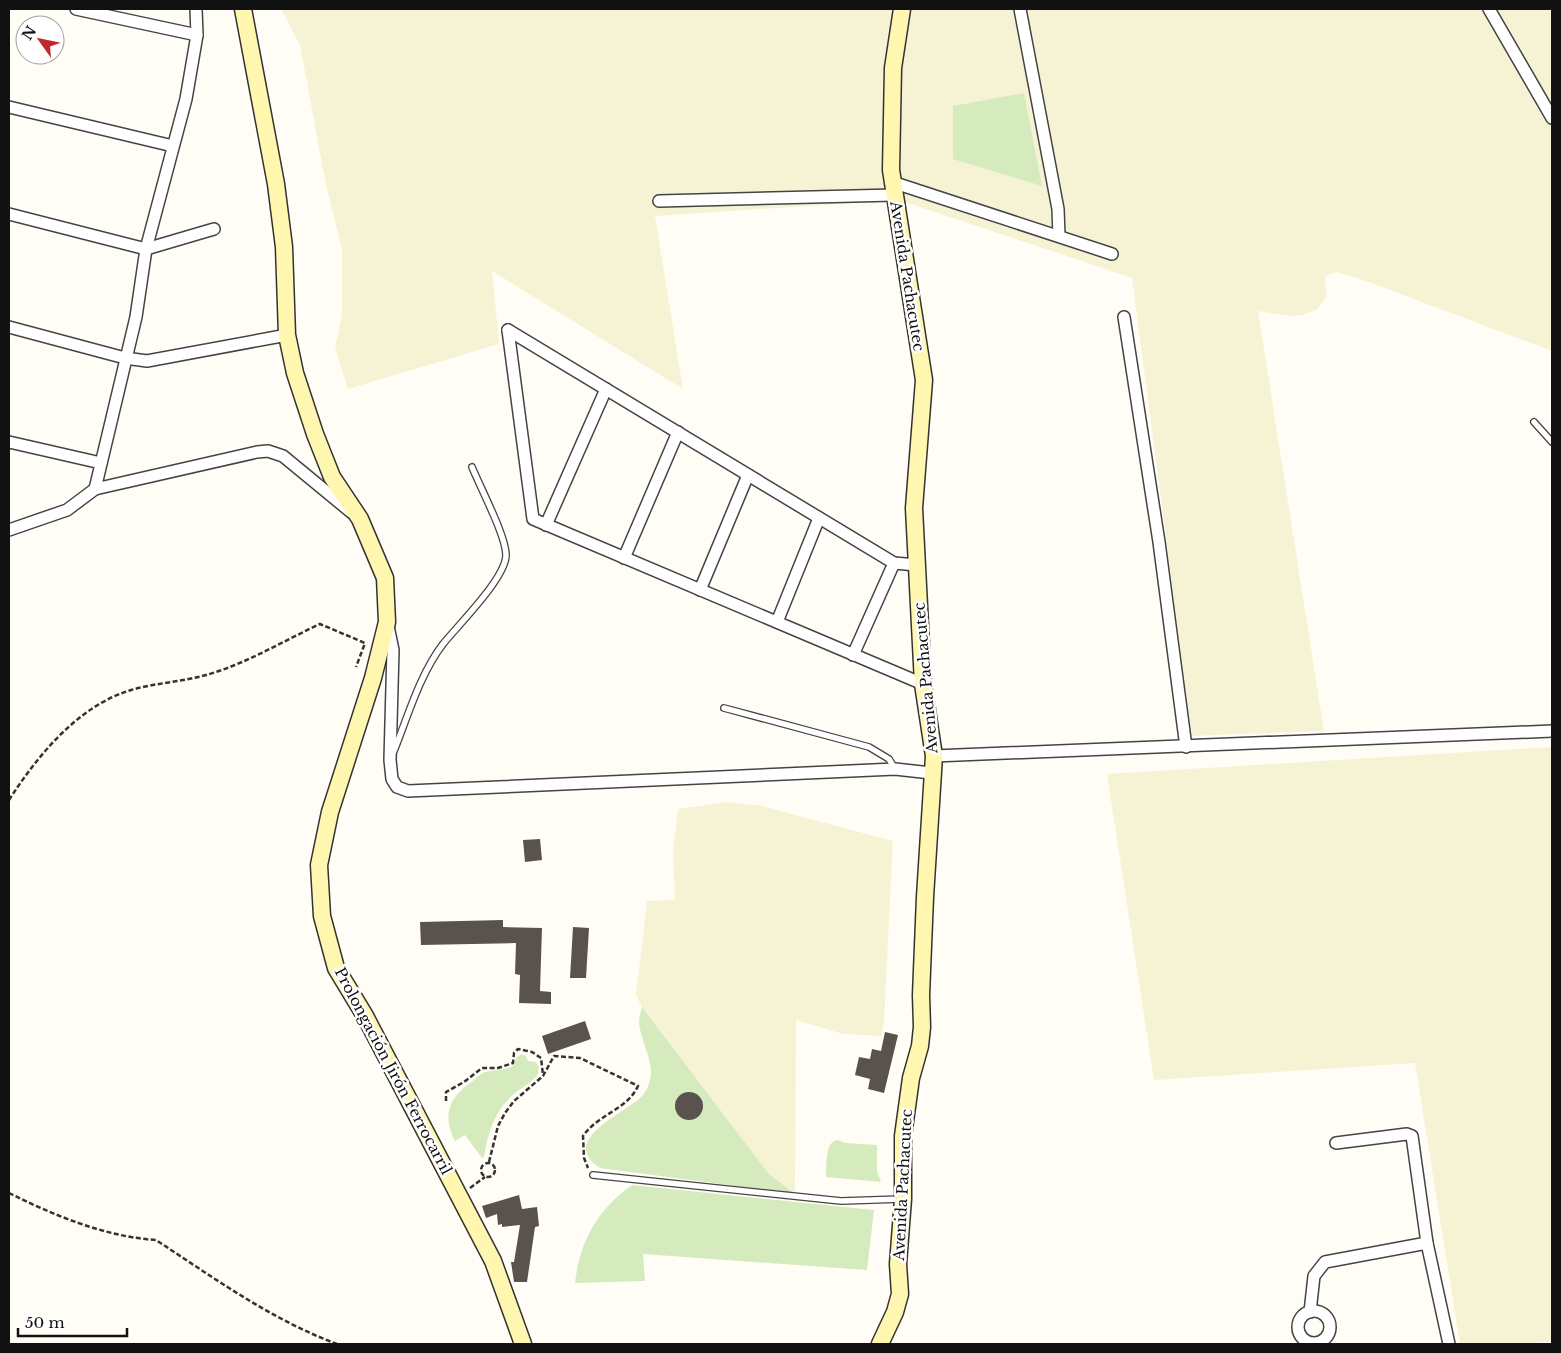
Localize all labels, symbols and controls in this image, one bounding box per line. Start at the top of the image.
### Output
north arrow [15,15,65,65]
text: N [18,22,40,43]
street label: Avenida Pachacutec [886,199,929,352]
street label: Avenida Pachacutec [909,602,942,755]
street label: Prolongación Jirón Ferrocarril [331,964,456,1178]
street label: Avenida Pachacutec [889,1109,916,1262]
scale bar [18,1306,126,1338]
text: 50 m [25,1313,65,1332]

